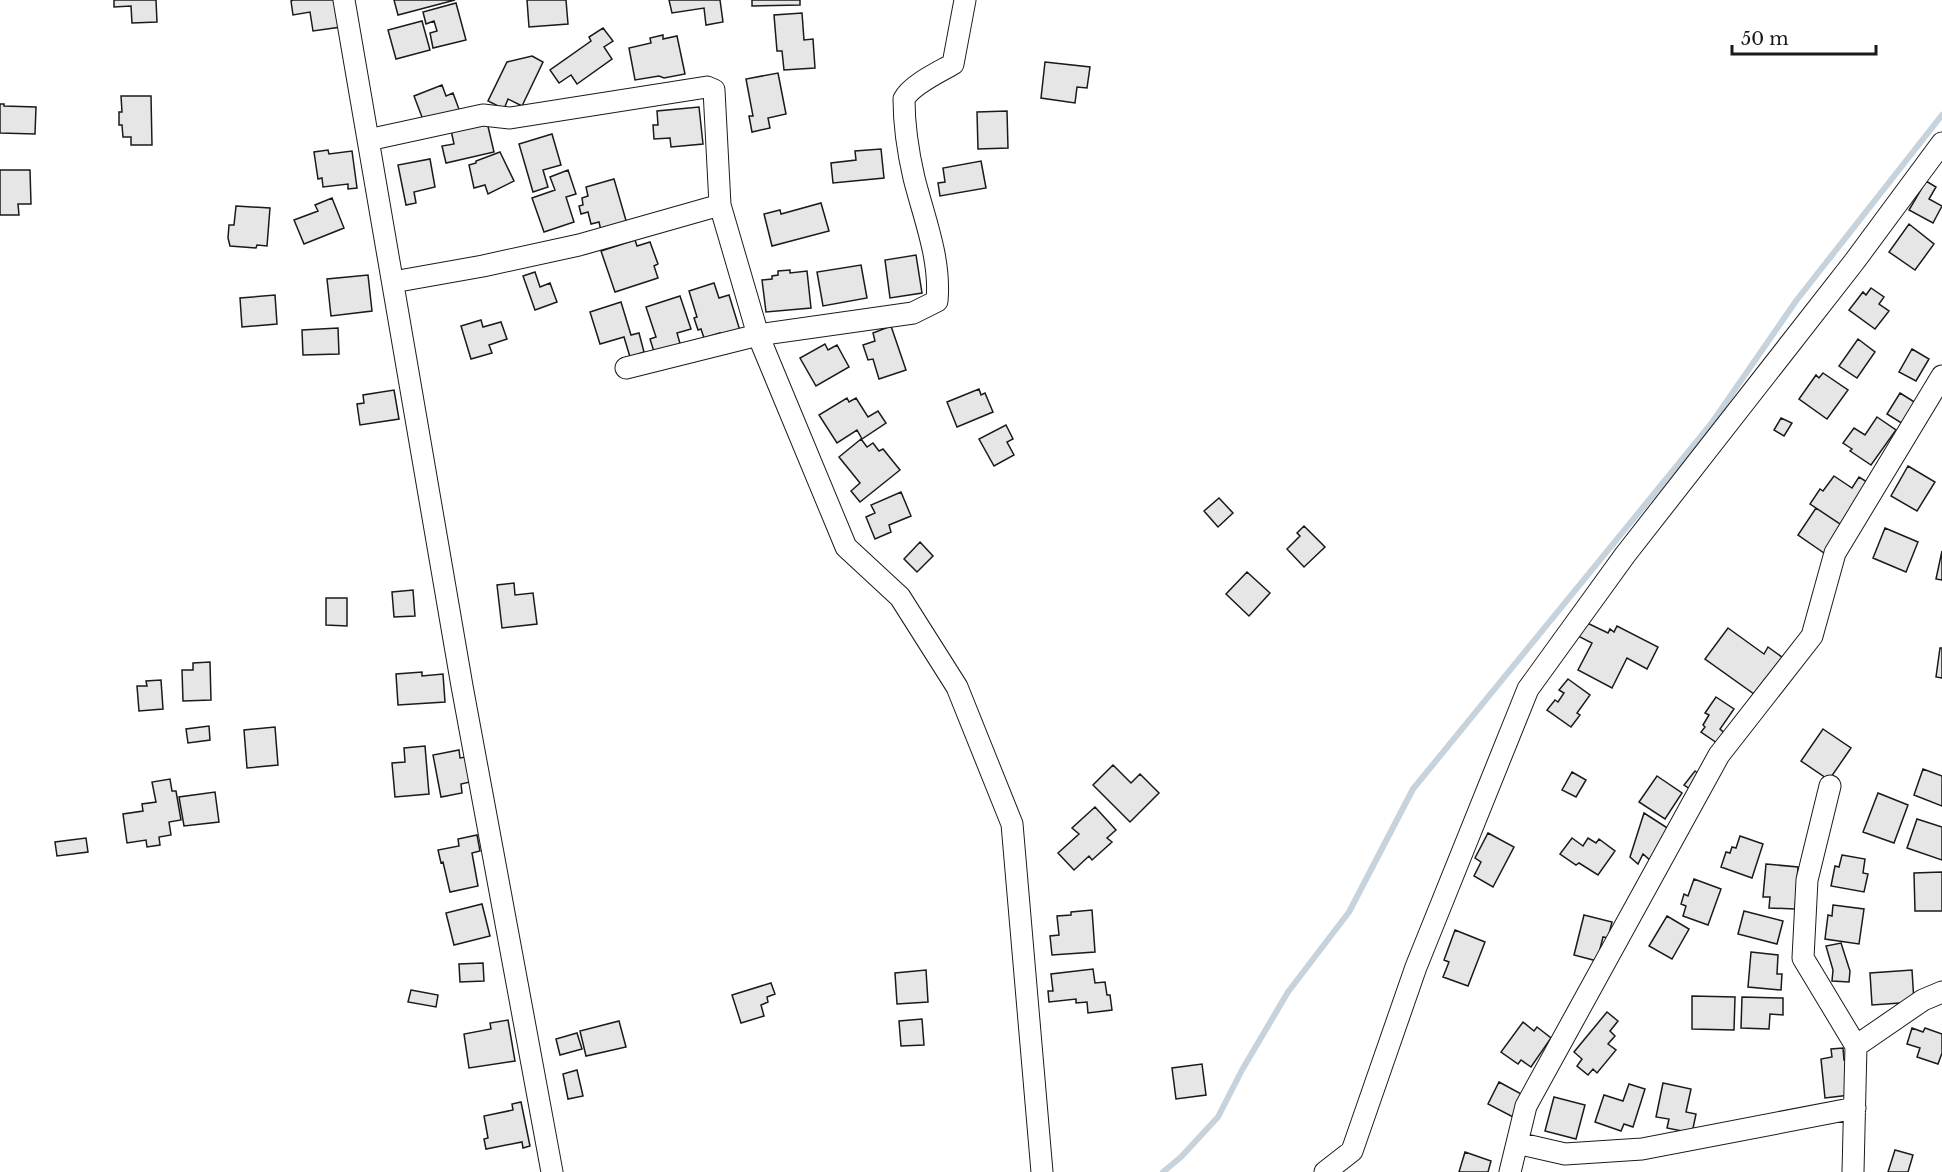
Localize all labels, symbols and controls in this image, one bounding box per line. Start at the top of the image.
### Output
scale bar [1732,18,1876,56]
text: 50 m [1741,28,1789,50]

